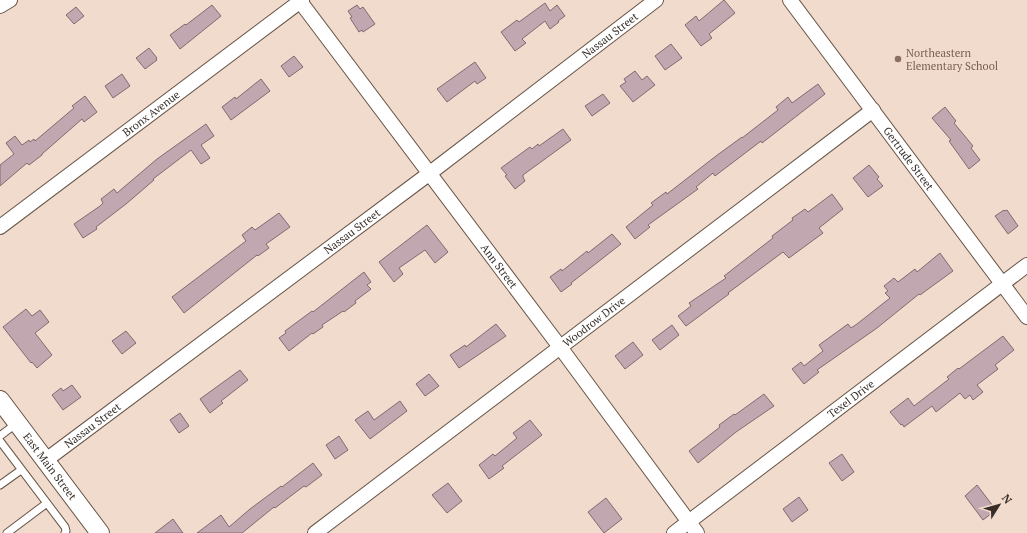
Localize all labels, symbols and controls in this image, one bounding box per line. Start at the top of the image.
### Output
street label: Nassau Street [579,9,641,61]
place label: Northeastern Elementary School [906,46,998,73]
marker: Northeastern Elementary School [893,54,903,64]
street label: Bronx Avenue [120,87,183,139]
street label: Gertrude Street [880,124,937,193]
street label: Nassau Street [321,206,383,257]
street label: Ann Street [478,241,521,291]
street label: Woodrow Drive [560,293,628,350]
street label: Texel Drive [825,376,877,421]
street label: Nassau Street [61,400,124,451]
street label: East Main Street [20,430,80,503]
north arrow [979,485,1019,525]
text: N [999,491,1015,507]

